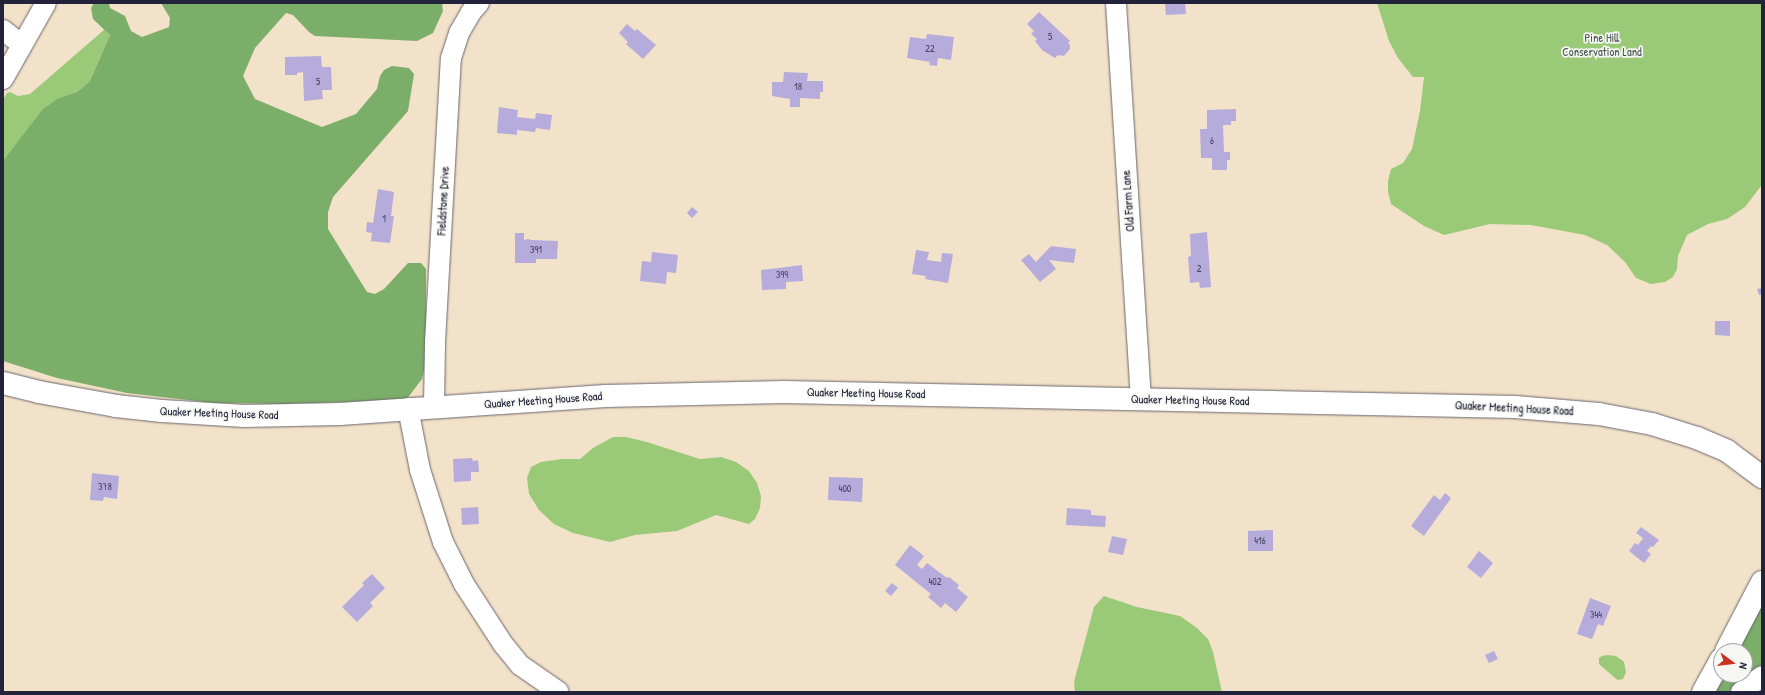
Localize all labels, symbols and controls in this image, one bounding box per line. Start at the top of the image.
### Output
house number: 5 [1048,31,1052,43]
park label: Pine Hill Conservation Land [1562,31,1642,59]
house number: 22 [925,43,935,55]
house number: 5 [316,76,320,88]
house number: 18 [794,81,802,93]
house number: 6 [1210,135,1214,147]
street label: Fieldstone Drive [434,166,452,236]
street label: Old Farm Lane [1119,170,1137,232]
house number: 1 [382,213,386,225]
house number: 391 [530,244,542,256]
house number: 2 [1197,263,1201,275]
house number: 399 [776,269,788,281]
street label: Quaker Meeting House Road [807,385,925,401]
street label: Quaker Meeting House Road [483,389,603,411]
street label: Quaker Meeting House Road [1131,392,1249,408]
street label: Quaker Meeting House Road [1454,398,1574,418]
street label: Quaker Meeting House Road [159,404,279,422]
house number: 378 [98,481,112,493]
house number: 400 [839,483,851,495]
house number: 416 [1254,535,1266,547]
house number: 402 [929,576,941,588]
house number: 344 [1590,609,1602,621]
north arrow [1713,643,1753,683]
text: N [1736,661,1751,670]

